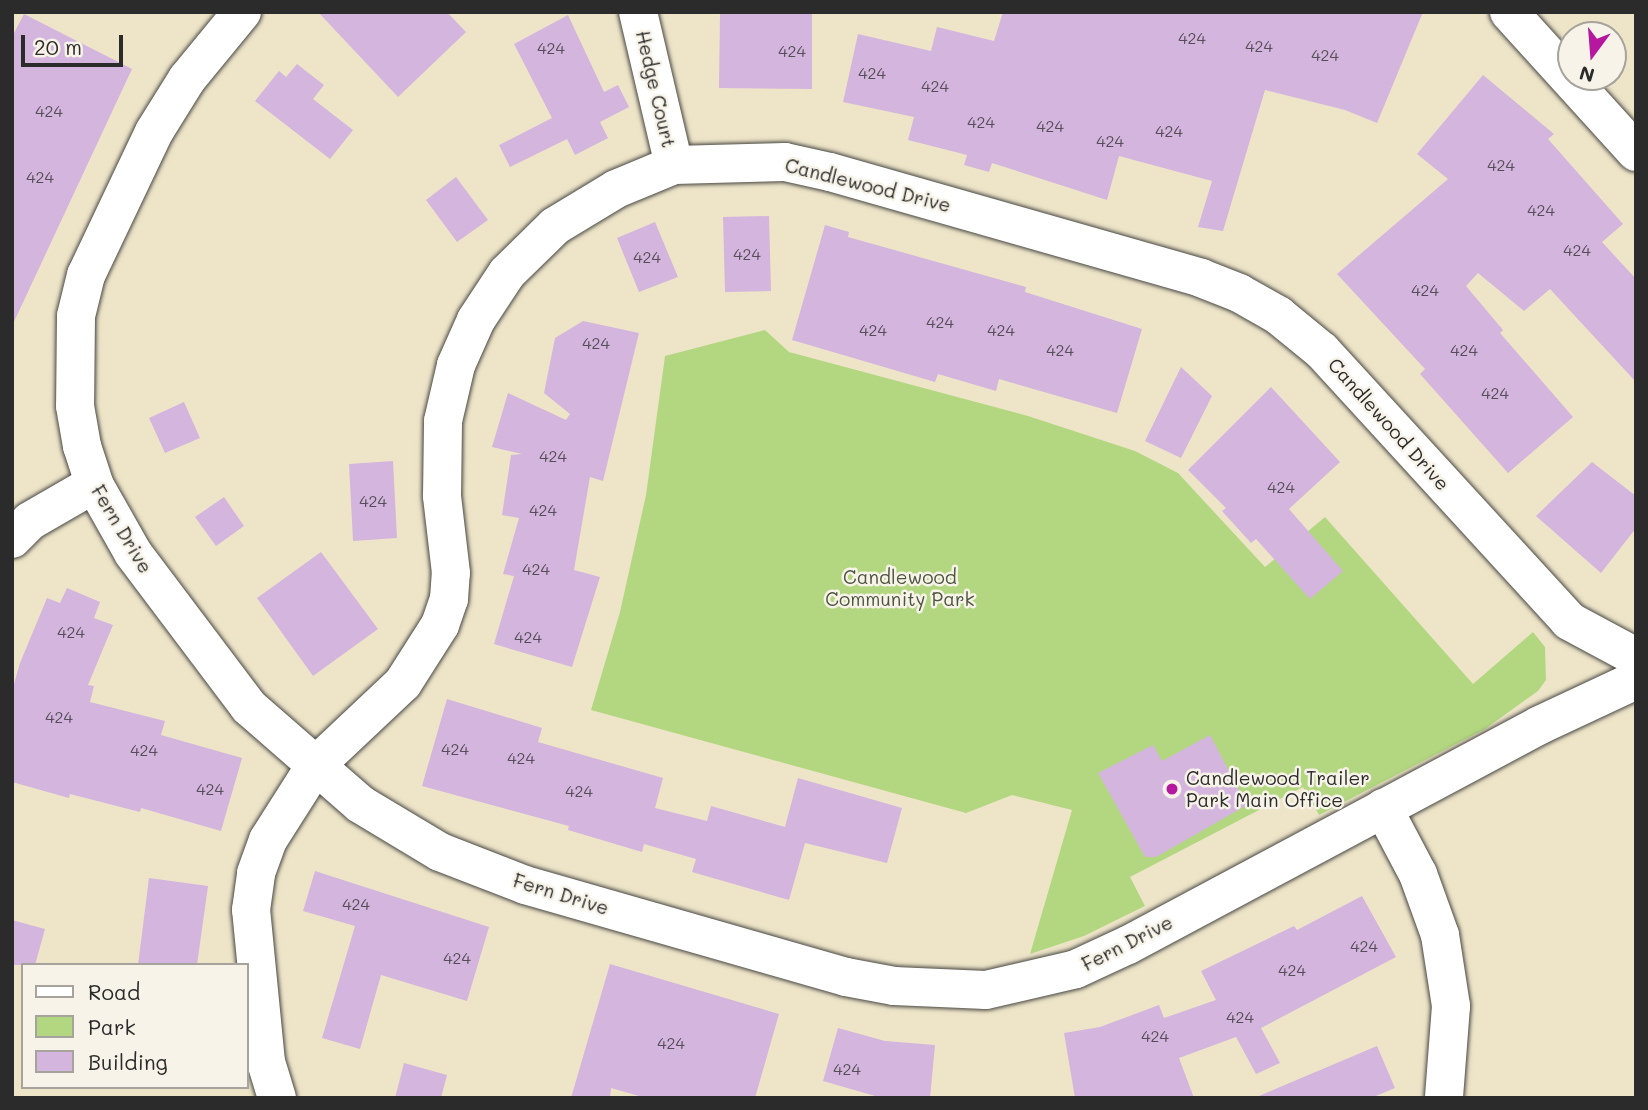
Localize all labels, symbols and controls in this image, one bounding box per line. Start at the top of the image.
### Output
scale bar [24,21,126,65]
north arrow [1557,21,1627,91]
street label: Hedge Court [631,28,681,150]
house number: 424 [1178,28,1206,48]
text: 20 m [34,33,82,60]
house number: 424 [1245,36,1273,56]
house number: 424 [537,38,565,58]
house number: 424 [778,41,806,61]
house number: 424 [1311,45,1339,65]
text: N [1576,61,1597,89]
house number: 424 [858,63,886,83]
house number: 424 [921,76,949,96]
house number: 424 [35,101,63,121]
house number: 424 [967,112,995,132]
house number: 424 [1036,116,1064,136]
house number: 424 [1155,121,1183,141]
house number: 424 [1096,131,1124,151]
street label: Candlewood Drive [783,153,953,217]
house number: 424 [1487,155,1515,175]
house number: 424 [26,167,54,187]
house number: 424 [1527,200,1555,220]
house number: 424 [1563,240,1591,260]
house number: 424 [733,244,761,264]
house number: 424 [633,247,661,267]
house number: 424 [1411,280,1439,300]
house number: 424 [926,312,954,332]
house number: 424 [859,320,887,340]
house number: 424 [987,320,1015,340]
house number: 424 [582,333,610,353]
house number: 424 [1046,340,1074,360]
house number: 424 [1450,340,1478,360]
street label: Candlewood Drive [1324,353,1454,495]
house number: 424 [1481,383,1509,403]
house number: 424 [539,446,567,466]
house number: 424 [1267,477,1295,497]
street label: Fern Drive [87,481,157,577]
house number: 424 [359,491,387,511]
house number: 424 [529,500,557,520]
house number: 424 [522,559,550,579]
park label: Candlewood Community Park [825,566,975,610]
house number: 424 [57,622,85,642]
house number: 424 [514,627,542,647]
house number: 424 [45,707,73,727]
house number: 424 [441,739,469,759]
house number: 424 [130,740,158,760]
house number: 424 [507,748,535,768]
place label: Candlewood Trailer Park Main Office [1186,767,1370,811]
house number: 424 [196,779,224,799]
house number: 424 [565,781,593,801]
marker: Candlewood Trailer Park Main Office [1164,781,1180,797]
street label: Fern Drive [510,869,612,919]
house number: 424 [342,894,370,914]
street label: Fern Drive [1078,910,1176,976]
house number: 424 [1350,936,1378,956]
house number: 424 [443,948,471,968]
house number: 424 [1278,960,1306,980]
legend [21,963,248,1089]
text: Road [88,978,140,1005]
house number: 424 [1226,1007,1254,1027]
text: Park [88,1013,136,1040]
house number: 424 [1141,1026,1169,1046]
house number: 424 [657,1033,685,1053]
text: Building [88,1048,168,1075]
house number: 424 [833,1059,861,1079]

